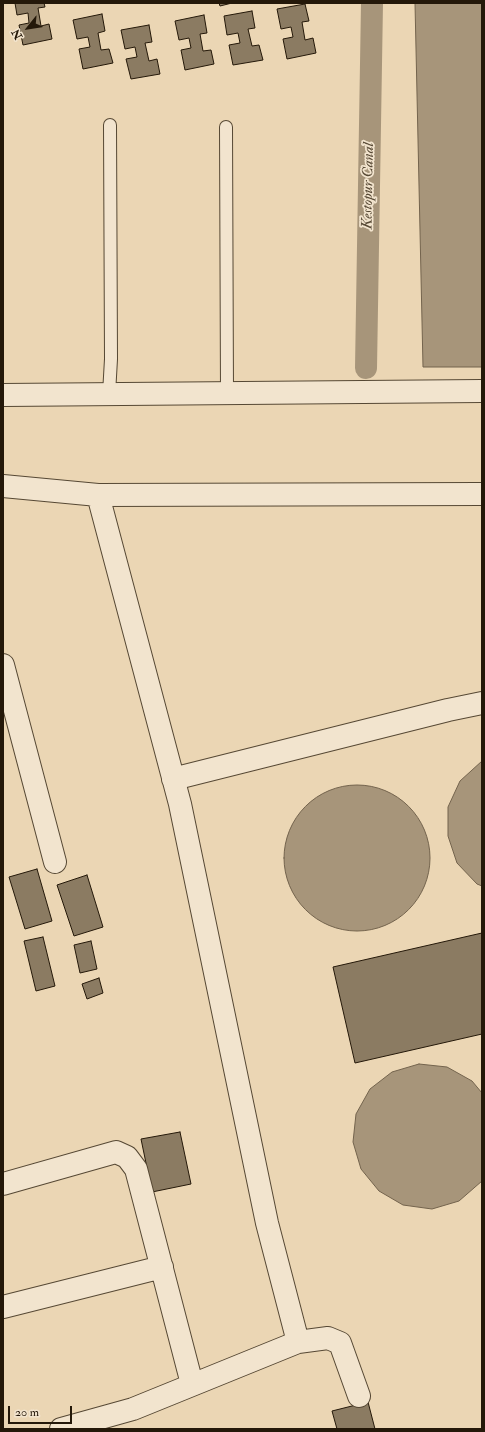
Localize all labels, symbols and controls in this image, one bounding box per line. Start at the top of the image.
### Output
north arrow [8,8,48,48]
text: N [9,27,25,42]
water label: Kestopur Canal [359,143,379,229]
scale bar [10,1398,74,1424]
text: 20 m [15,1405,39,1420]

